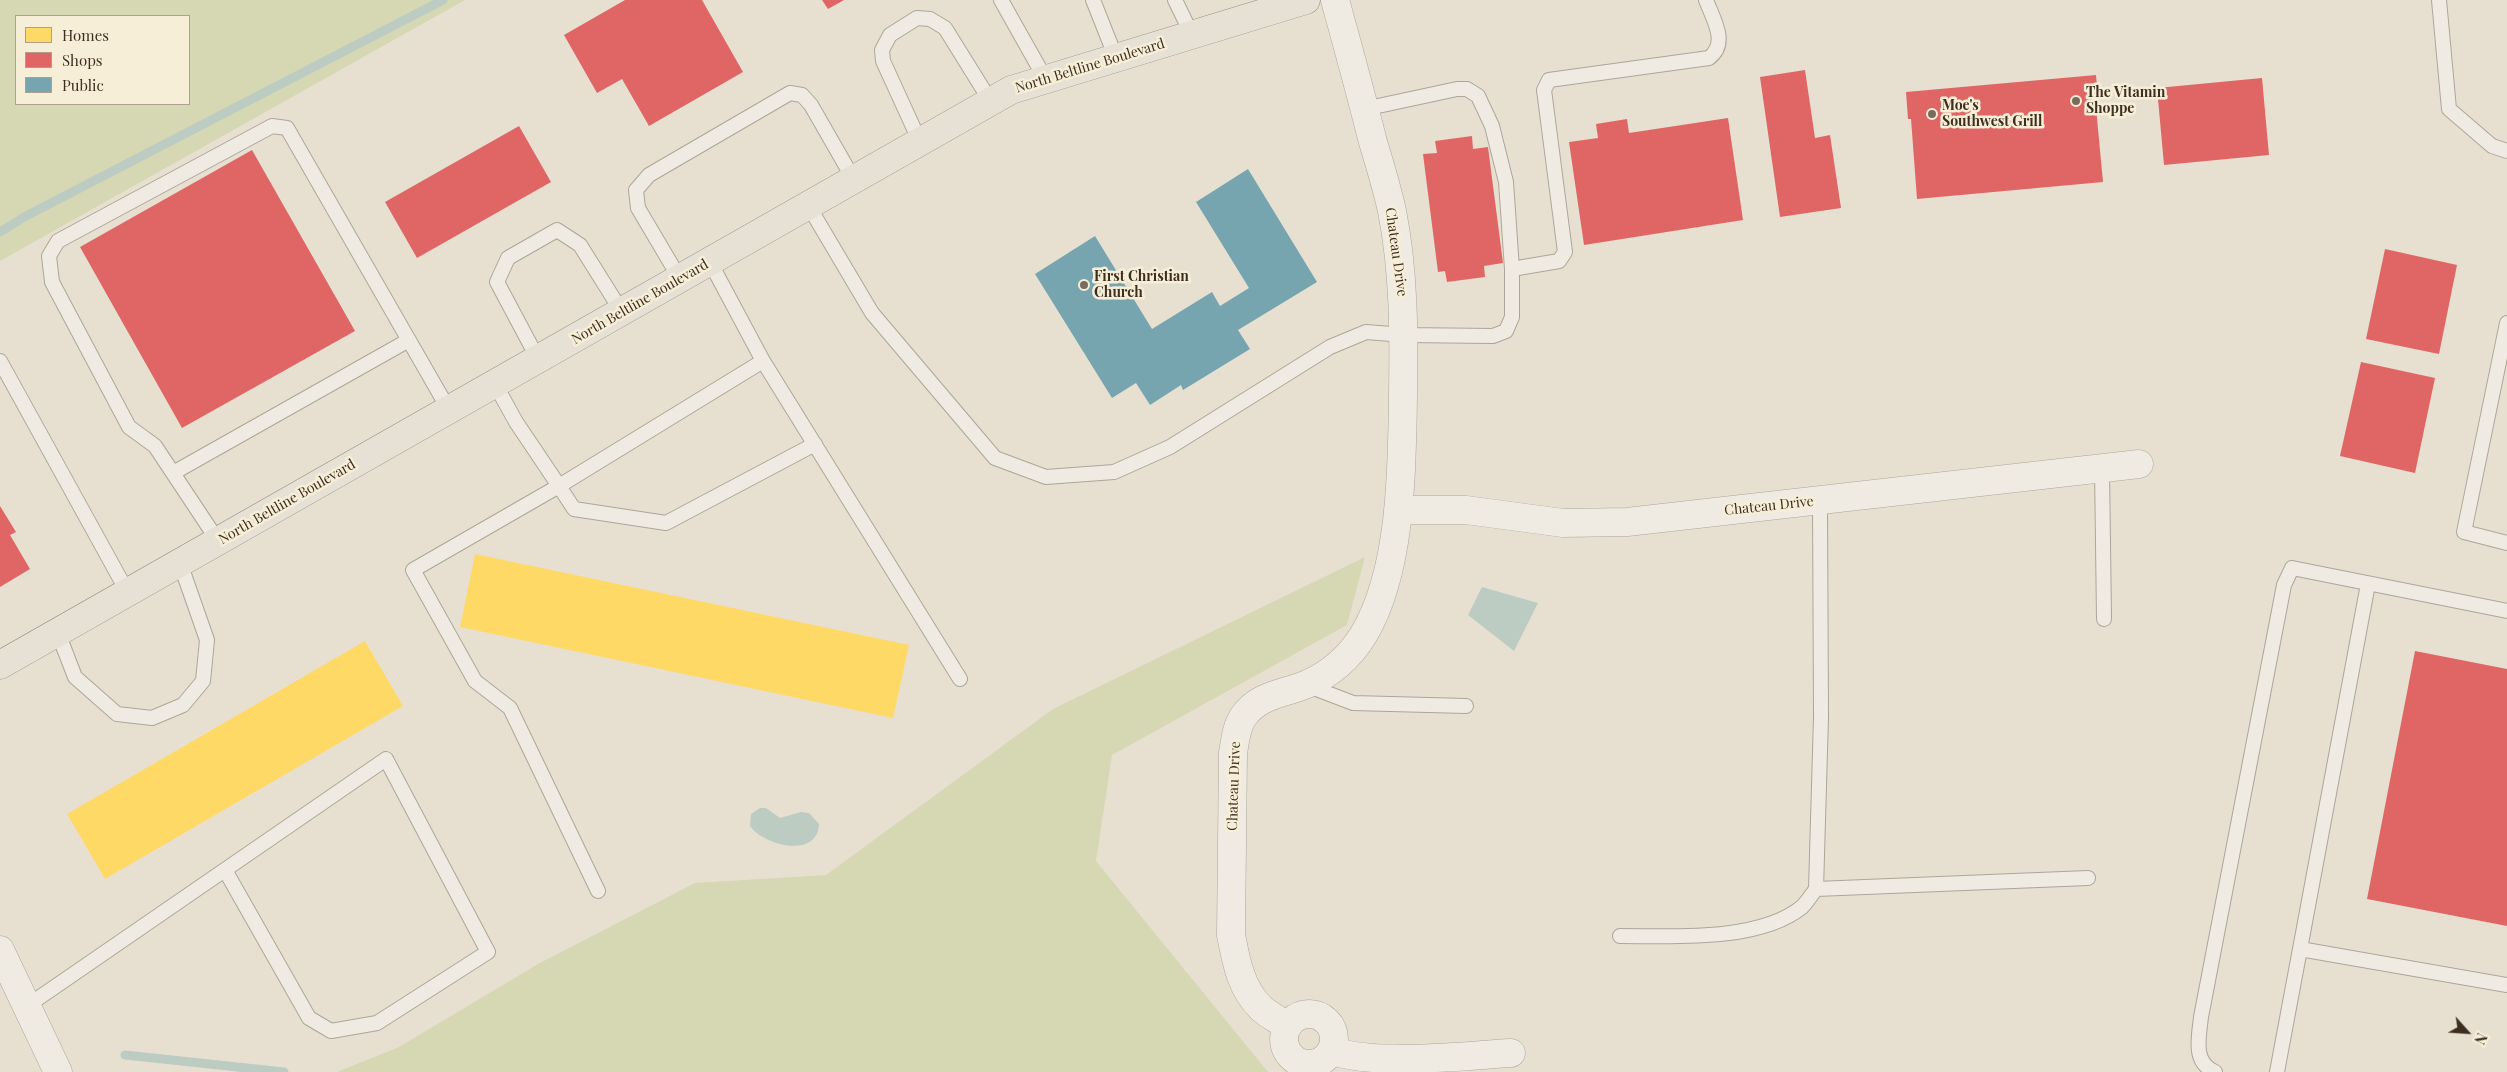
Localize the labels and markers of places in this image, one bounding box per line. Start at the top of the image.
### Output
place label: The Vitamin Shoppe [2086,85,2165,118]
marker: The Vitamin Shoppe [2070,95,2082,107]
place label: Moe's Southwest Grill [1942,98,2042,130]
marker: Moe's Southwest Grill [1926,108,1938,120]
place label: First Christian Church [1094,269,1189,302]
marker: First Christian Church [1078,279,1090,291]

